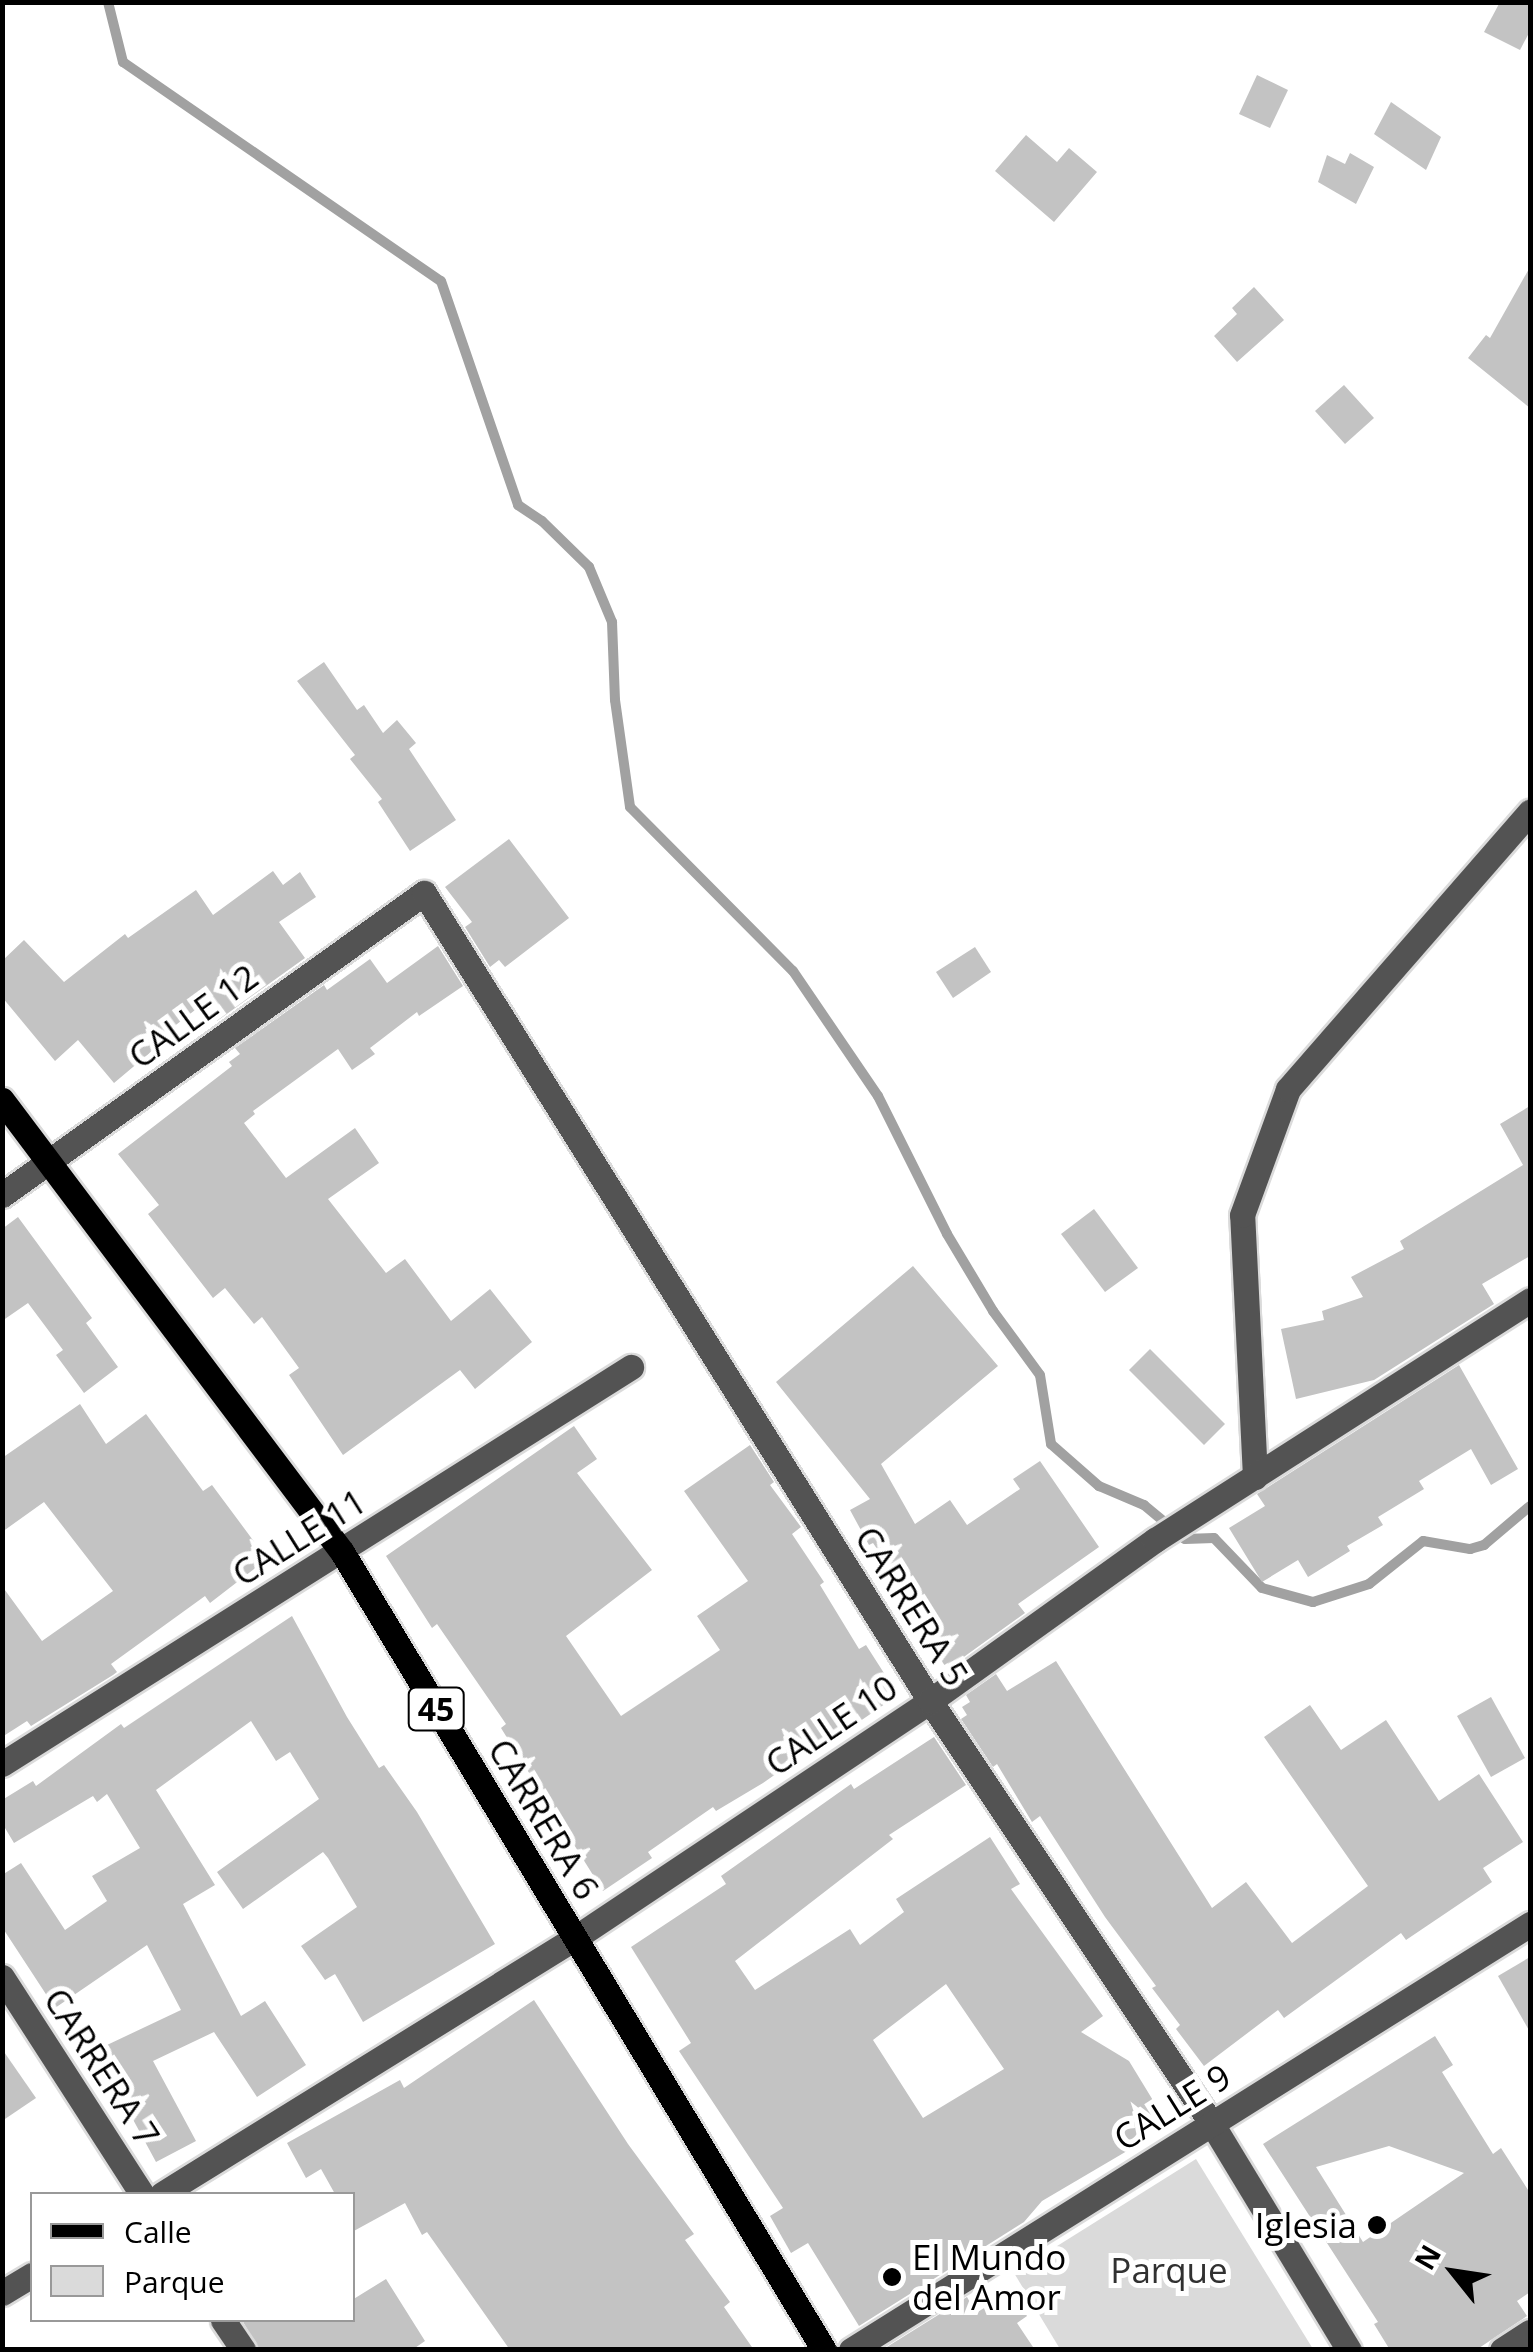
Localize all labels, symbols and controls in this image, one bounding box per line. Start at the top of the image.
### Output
street label: CALLE 12 [120,955,266,1077]
street label: CALLE 11 [225,1480,373,1594]
street label: CARRERA 5 [847,1519,977,1693]
street label: CALLE 10 [757,1666,905,1784]
road number: 45 [406,1682,466,1736]
street label: CARRERA 6 [480,1731,608,1907]
street label: CARRERA 7 [35,1980,169,2154]
street label: CALLE 9 [1106,2055,1238,2159]
legend [30,2192,355,2322]
place label: Iglesia [1255,2204,1357,2246]
text: Calle [124,2211,192,2252]
marker: Iglesia [1366,2214,1388,2236]
north arrow [1403,2222,1503,2322]
place label: El Mundo del Amor [912,2236,1066,2318]
text: N [1405,2238,1449,2276]
park label: Parque [1110,2249,1228,2291]
text: Parque [124,2261,225,2302]
marker: El Mundo del Amor [881,2266,903,2288]

